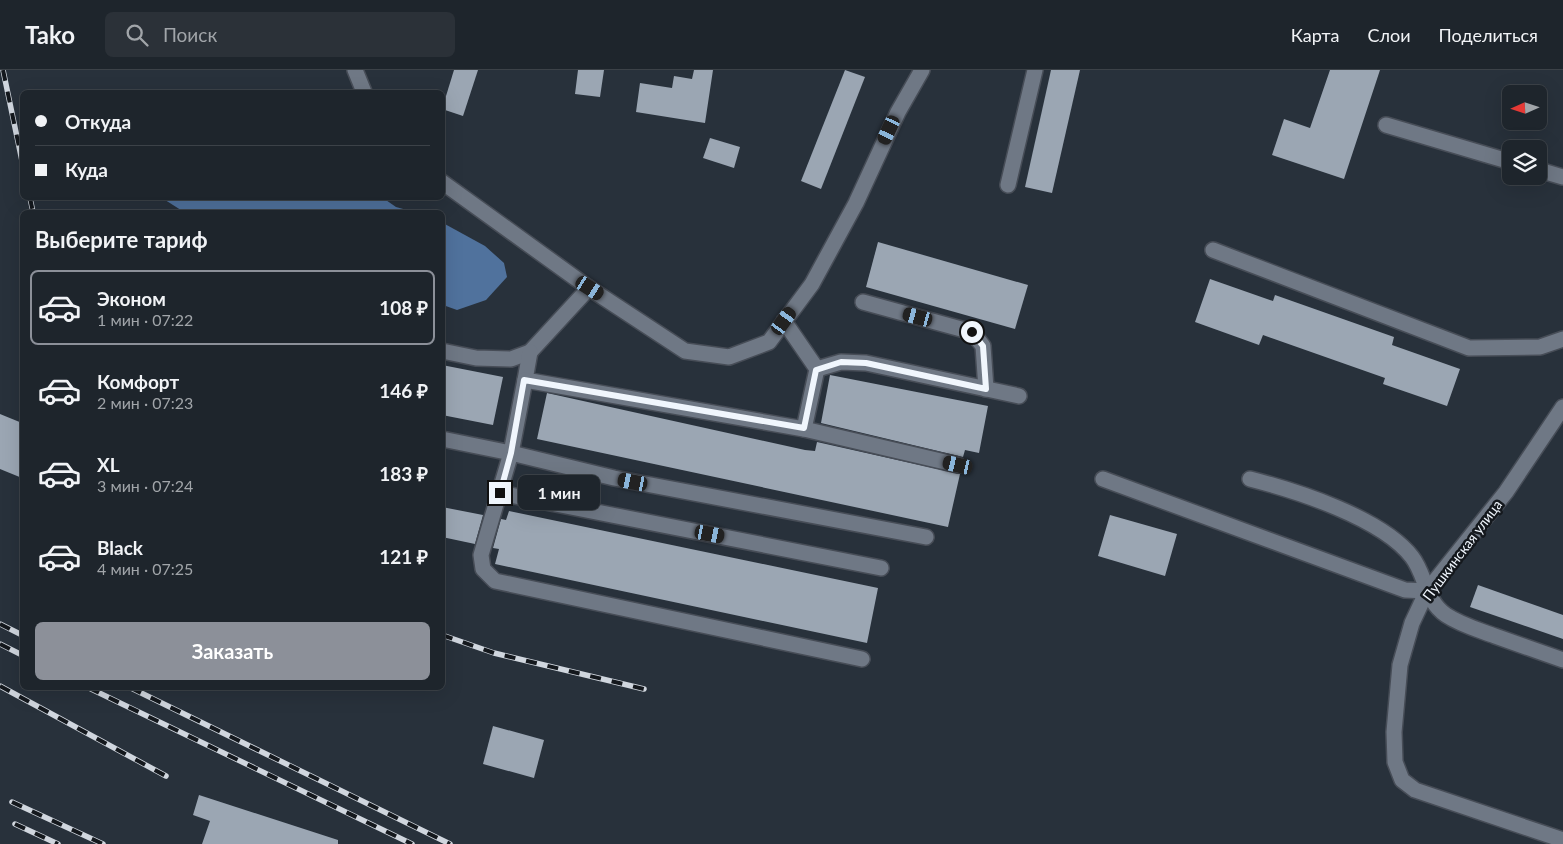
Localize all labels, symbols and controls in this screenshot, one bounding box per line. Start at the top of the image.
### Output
search box [105,12,455,57]
text: Tako [25,20,75,49]
icon: search [123,21,151,49]
text: Поиск [163,23,217,46]
text: Карта [1291,24,1339,46]
text: Слои [1367,24,1411,46]
text: Поделиться [1439,24,1538,46]
north arrow [1502,85,1548,130]
map controls [1502,85,1547,185]
text: Откуда [65,110,131,133]
car [875,113,902,147]
button: layers [1502,140,1547,185]
text: Куда [65,158,108,181]
text: Выберите тариф [35,226,208,253]
car [573,274,606,302]
icon: car [37,285,82,330]
text: Эконом [97,287,166,310]
text: 108 ₽ [379,296,428,319]
car [769,304,798,338]
car [901,306,934,328]
text: 1 мин · 07:22 [97,310,193,329]
route start [961,321,983,343]
icon: car [37,368,82,413]
text: Комфорт [97,370,179,393]
text: 146 ₽ [379,379,428,402]
text: 2 мин · 07:23 [97,393,193,412]
icon: car [37,451,82,496]
text: XL [97,453,120,476]
car [941,454,974,476]
text: 183 ₽ [379,462,428,485]
car [616,472,649,492]
text: 3 мин · 07:24 [97,476,193,495]
callout: 1 мин [518,476,600,510]
route end [489,482,511,504]
text: 1 мин [537,483,581,502]
street label: Пушкинская улица [1419,496,1505,604]
car [693,524,726,544]
icon: car [37,534,82,579]
text: Black [97,536,143,559]
text: 121 ₽ [379,545,428,568]
text: 4 мин · 07:25 [97,559,193,578]
button: Заказать [35,622,430,680]

